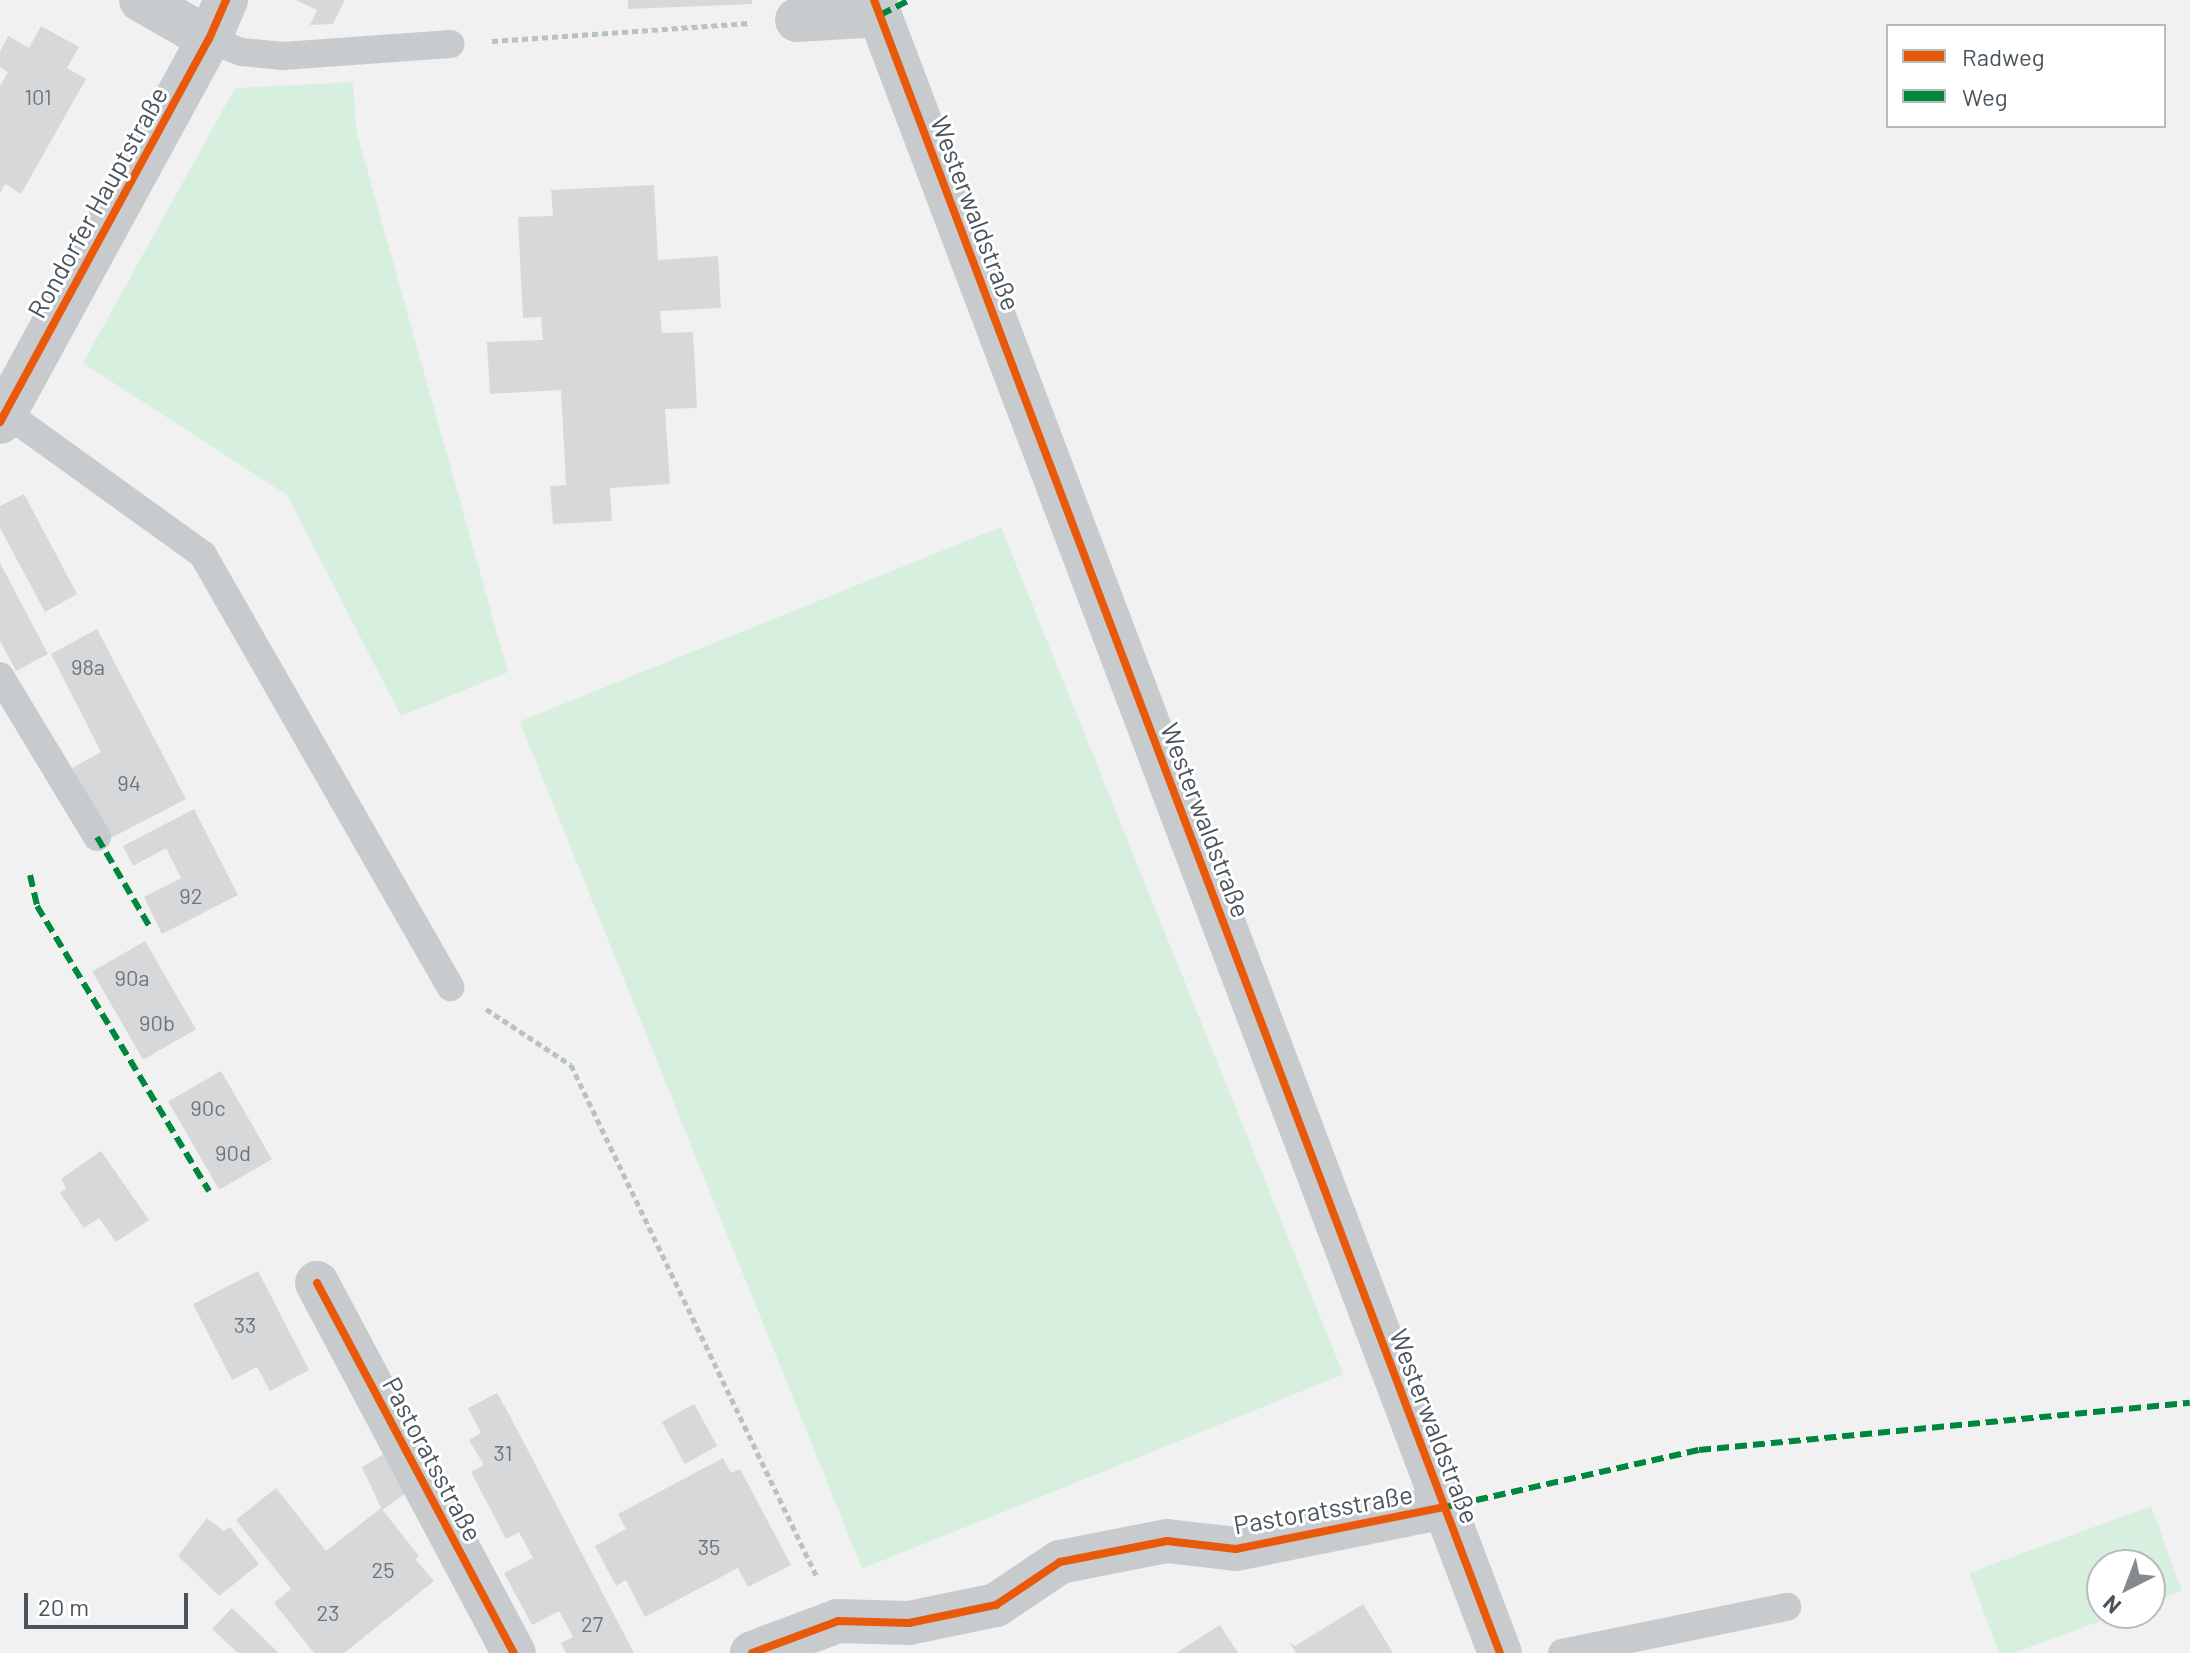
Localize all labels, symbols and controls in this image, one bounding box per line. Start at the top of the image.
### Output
legend [1886,24,2166,128]
text: Radweg [1962,42,2045,71]
street label: Rondorfer Hauptstraße [20,81,174,323]
text: Weg [1962,82,2008,111]
house number: 101 [24,84,52,110]
street label: Westerwaldstraße [925,111,1027,315]
house number: 98a [71,654,105,680]
street label: Westerwaldstraße [1155,718,1257,922]
house number: 94 [117,770,141,796]
house number: 92 [179,883,203,909]
house number: 90a [114,965,150,991]
house number: 90b [139,1010,175,1036]
house number: 90c [190,1095,226,1121]
house number: 90d [215,1140,251,1166]
house number: 33 [234,1312,256,1338]
street label: Westerwaldstraße [1384,1324,1486,1528]
street label: Pastoratsstraße [377,1372,489,1546]
house number: 31 [494,1440,512,1466]
street label: Pastoratsstraße [1231,1478,1415,1540]
house number: 35 [698,1534,720,1560]
north arrow [2086,1549,2166,1629]
house number: 25 [371,1557,395,1583]
scale bar [28,1577,192,1627]
text: N [2097,1591,2125,1620]
text: 20 m [38,1592,89,1621]
house number: 23 [317,1600,339,1626]
house number: 27 [581,1611,603,1637]

